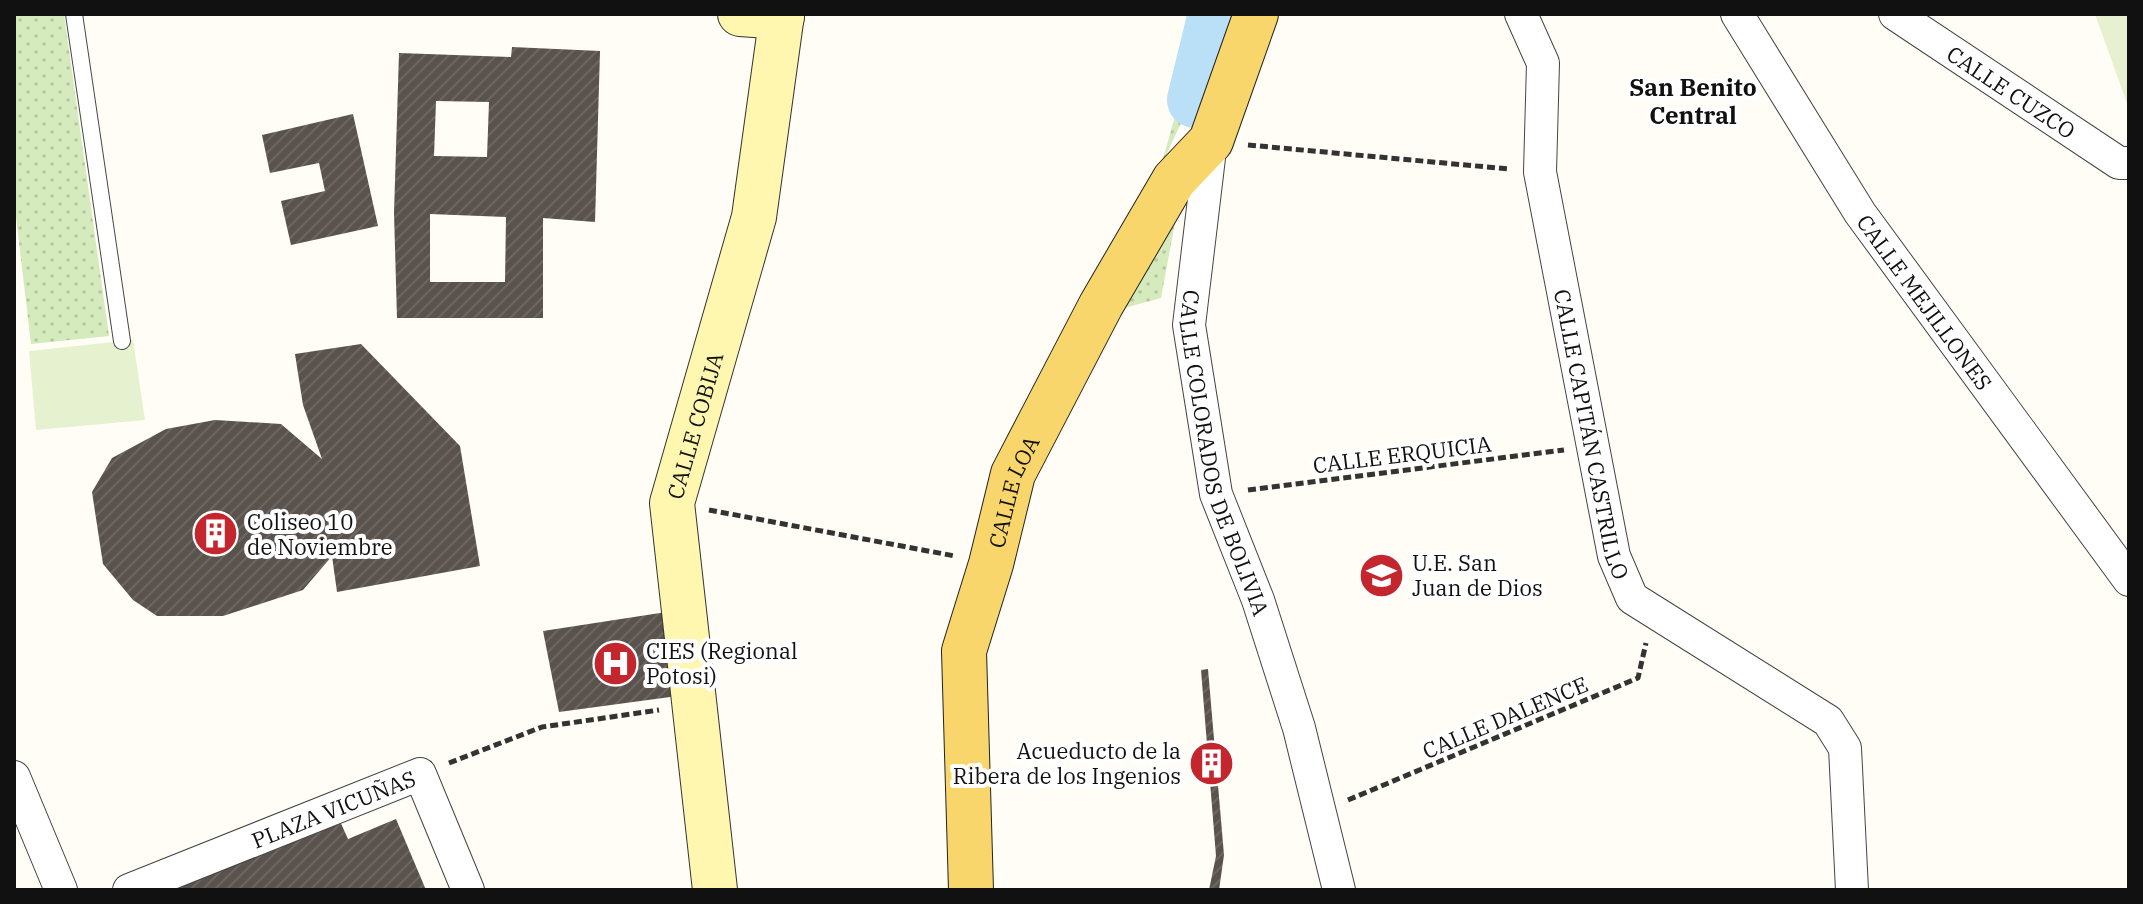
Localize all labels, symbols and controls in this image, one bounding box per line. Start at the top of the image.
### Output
street label: CALLE CUZCO [1942,38,2081,145]
district label: San Benito Central [1629,71,1757,131]
street label: CALLE MEJILLONES [1851,208,1999,395]
street label: CALLE CAPITÁN CASTRILLO [1548,287,1637,584]
street label: CALLE COLORADOS DE BOLIVIA [1174,288,1277,619]
street label: CALLE COBIJA [659,349,729,502]
street label: CALLE ERQUICIA [1311,429,1493,479]
street label: CALLE LOA [981,430,1045,551]
place label: Coliseo 10 de Noviembre [247,507,393,561]
building icon: Coliseo 10 de Noviembre [192,510,240,558]
place label: U.E. San Juan de Dios [1412,548,1543,602]
school or university icon: U.E. San Juan de Dios [1357,551,1405,599]
place label: CIES (Regional Potosi) [646,636,798,690]
hospital icon: CIES (Regional Potosi) [591,639,639,687]
street label: CALLE DALENCE [1418,669,1592,765]
place label: Acueducto de la Ribera de los Ingenios [953,736,1181,790]
building icon: Acueducto de la Ribera de los Ingenios [1188,739,1236,787]
street label: PLAZA VICUÑAS [247,763,420,854]

